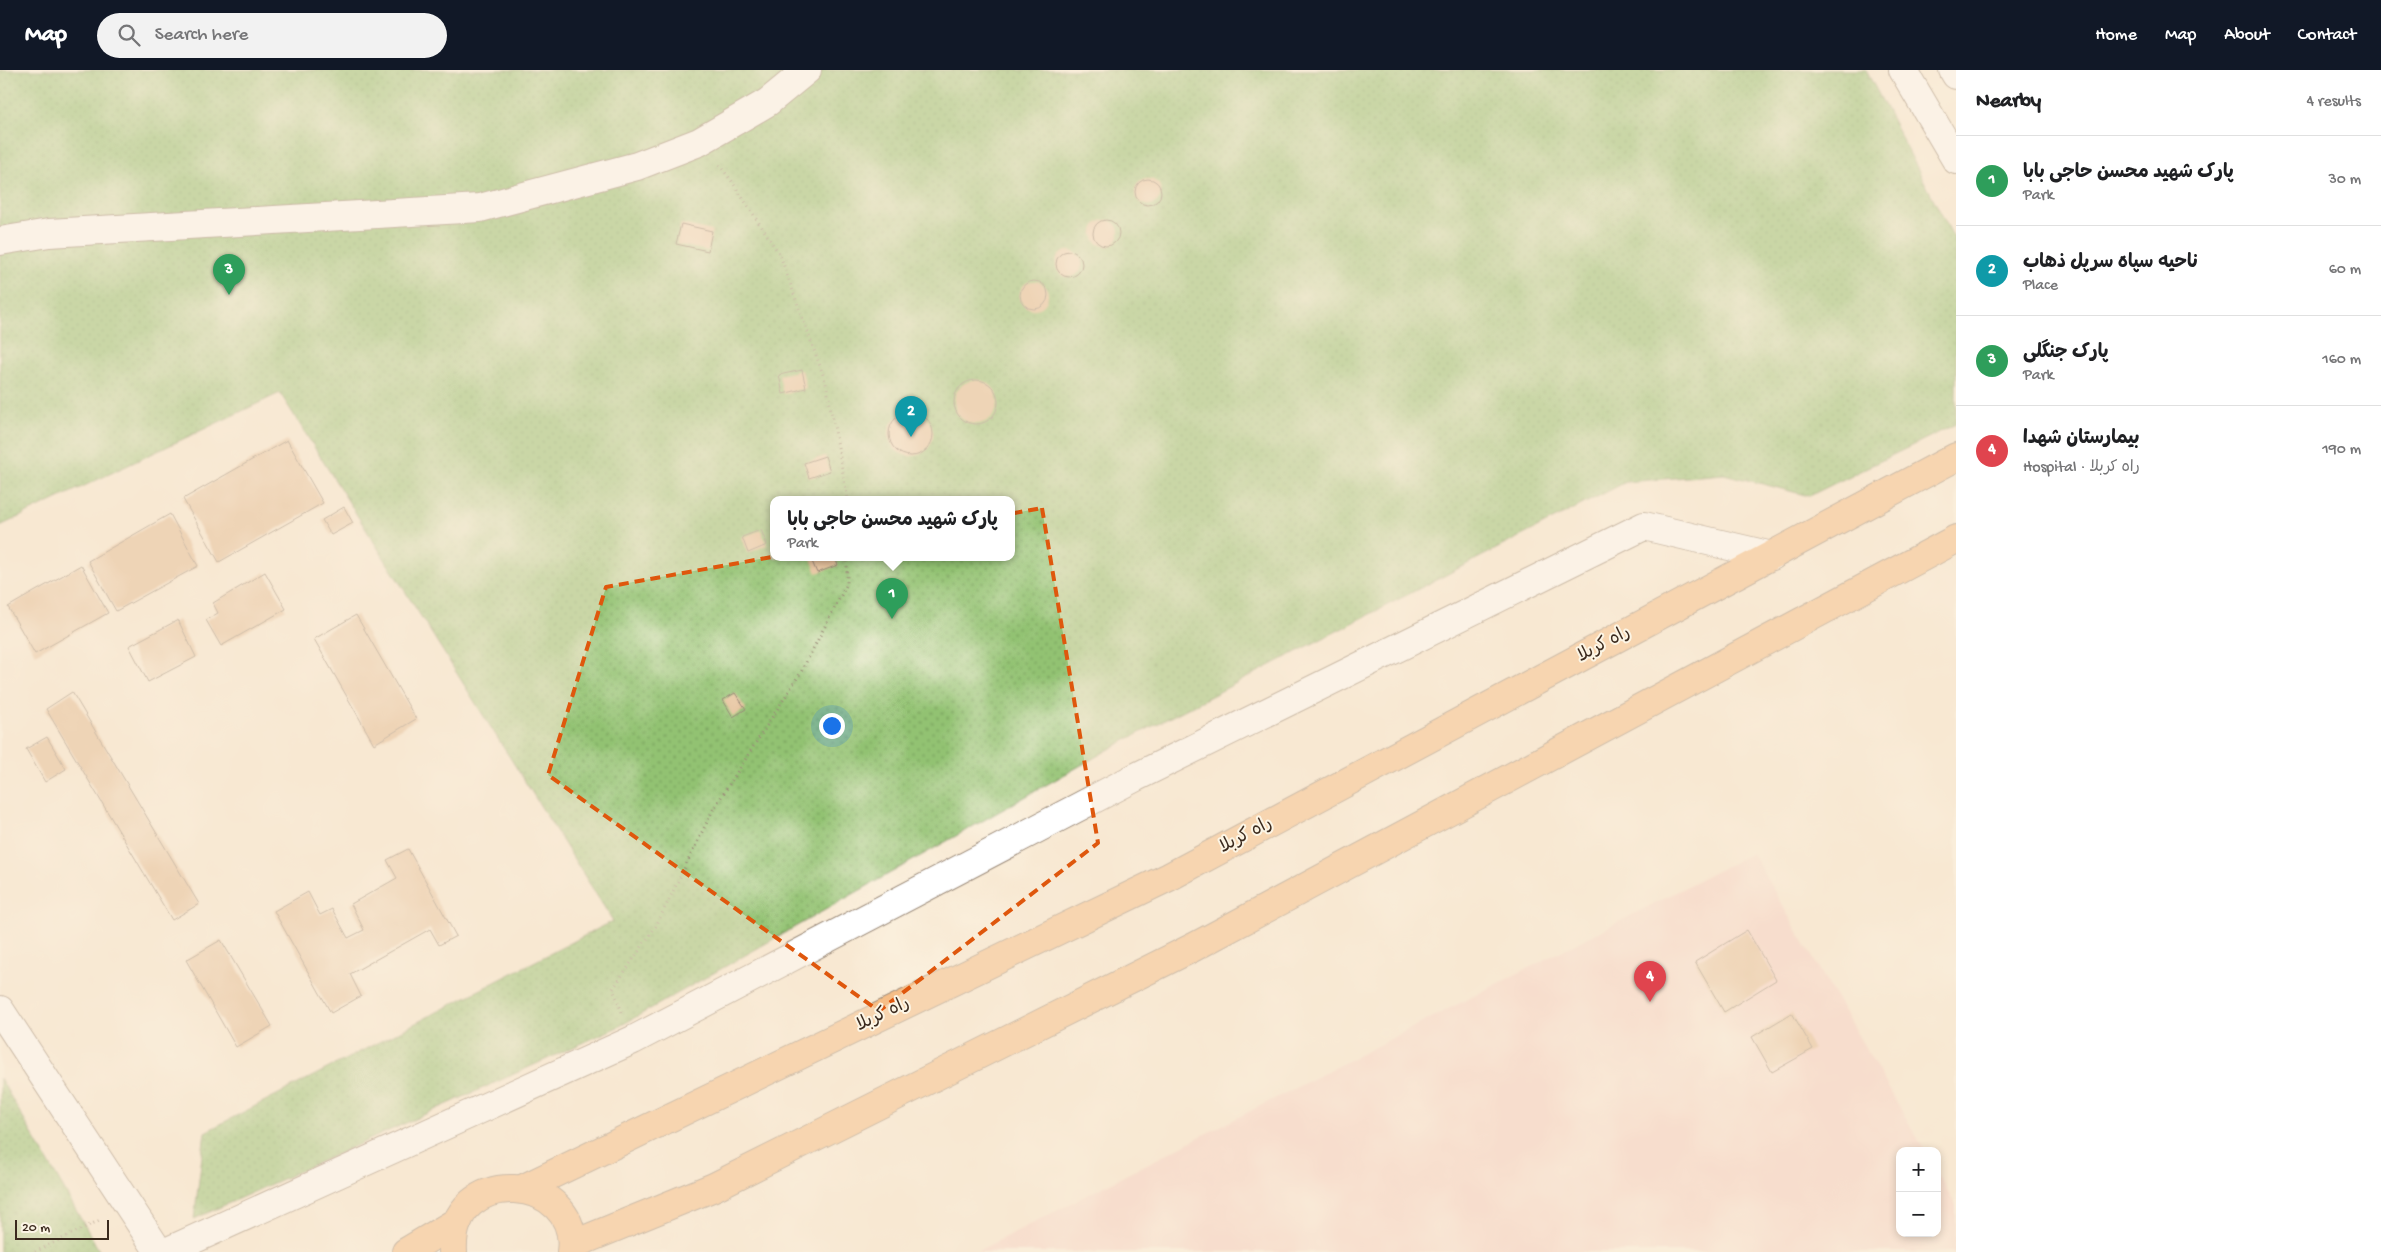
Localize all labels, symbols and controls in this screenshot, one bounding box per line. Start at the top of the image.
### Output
search box [97,13,447,58]
text: Map [25,21,67,50]
icon: search [115,21,143,49]
text: Search here [155,24,248,47]
text: Home [2095,25,2137,46]
text: Map [2165,25,2196,46]
text: About [2224,25,2270,46]
text: Contact [2298,25,2356,46]
text: Nearby [1976,90,2041,115]
text: 4 results [2306,93,2361,112]
text: پارک شهید محسن حاجی بابا [2023,162,2234,185]
text: 1 [1989,171,1995,190]
text: 30 m [2328,171,2361,190]
text: Park [2023,187,2054,206]
text: ناحیه سپاه سرپل ذهاب [2023,252,2198,275]
pin: 3 [213,254,245,295]
text: 2 [1988,261,1996,280]
text: 60 m [2329,261,2361,280]
text: Place [2023,277,2058,296]
text: پارک جنگلی [2023,342,2108,365]
text: 3 [1988,351,1996,370]
text: 160 m [2322,351,2361,370]
text: Park [2023,367,2054,386]
pin: 2 [895,396,927,437]
text: بیمارستان شهدا [2023,428,2139,451]
text: 4 [1988,441,1996,460]
text: 190 m [2322,441,2361,460]
text: Hospital · راه کربلا [2023,459,2140,478]
popup [770,496,1015,561]
text: پارک شهید محسن حاجی بابا [787,510,998,533]
text: Park [787,535,818,554]
pin: 1 [876,578,908,619]
street label: راه کربلا [1574,622,1634,668]
your location [819,713,845,739]
street label: راه کربلا [1216,813,1276,859]
pin: 4 [1634,961,1666,1002]
street label: راه کربلا [853,993,913,1037]
map controls [1896,1147,1941,1237]
button: + [1896,1147,1941,1192]
button: − [1896,1192,1941,1237]
scale bar [15,1217,109,1240]
text: 20 m [22,1220,50,1237]

